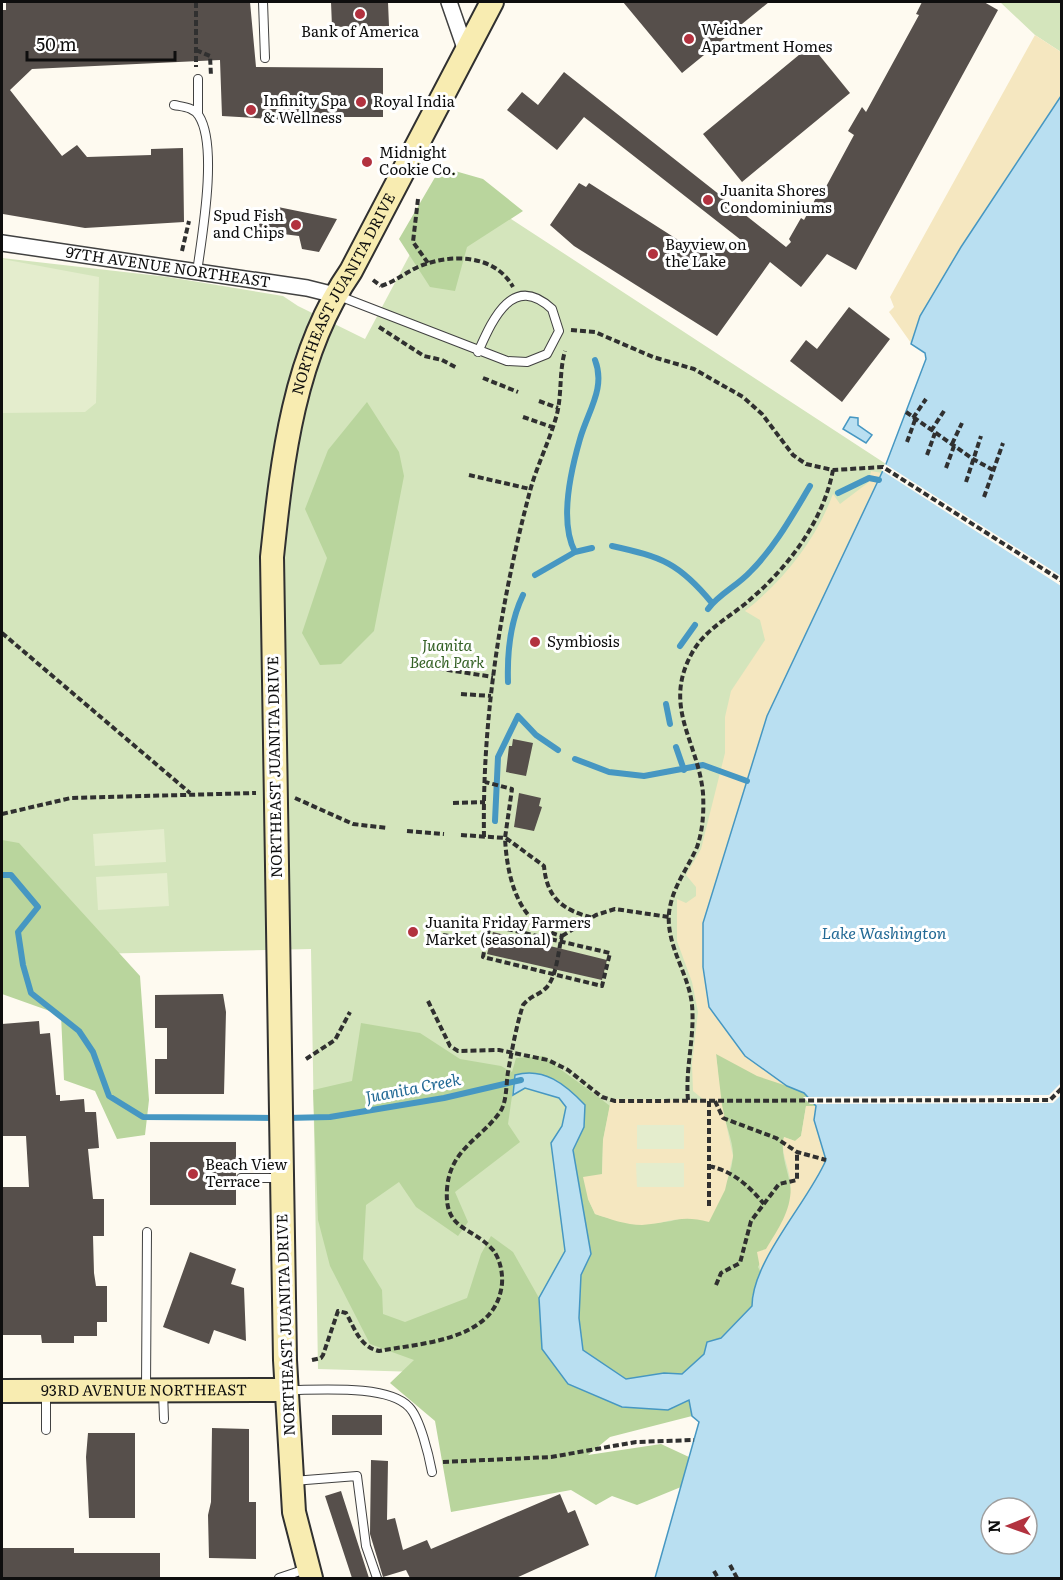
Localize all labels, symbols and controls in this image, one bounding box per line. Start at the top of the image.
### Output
marker: Bank of America [353,7,367,21]
place label: Weidner Apartment Homes [701,17,832,57]
place label: Bank of America [301,19,420,42]
scale bar [27,24,176,62]
text: 50 m [36,30,77,57]
marker: Weidner Apartment Homes [682,32,696,46]
place label: Infinity Spa & Wellness [263,88,348,128]
place label: Royal India [373,89,456,112]
marker: Royal India [354,95,368,109]
marker: Infinity Spa & Wellness [244,103,258,117]
place label: Midnight Cookie Co. [379,140,456,180]
marker: Midnight Cookie Co. [360,155,374,169]
place label: Juanita Shores Condominiums [720,178,832,218]
street label: NORTHEAST JUANITA DRIVE [285,188,400,397]
marker: Juanita Shores Condominiums [701,193,715,207]
place label: Spud Fish and Chips [213,203,284,243]
marker: Spud Fish and Chips [289,218,303,232]
place label: Bayview on the Lake [665,232,747,272]
street label: 97TH AVENUE NORTHEAST [64,240,272,293]
marker: Bayview on the Lake [646,247,660,261]
place label: Symbiosis [547,629,620,652]
park label: Juanita Beach Park [409,633,485,673]
marker: Symbiosis [528,635,542,649]
street label: NORTHEAST JUANITA DRIVE [260,656,287,878]
place label: Juanita Friday Farmers Market (seasonal) [425,910,591,950]
water label: Lake Washington [822,920,947,944]
marker: Juanita Friday Farmers Market (seasonal) [406,925,420,939]
water label: Juanita Creek [363,1066,463,1108]
place label: Beach View Terrace [205,1152,287,1192]
marker: Beach View Terrace [186,1167,200,1181]
street label: NORTHEAST JUANITA DRIVE [269,1214,300,1436]
street label: 93RD AVENUE NORTHEAST [41,1377,247,1401]
north arrow [979,1496,1039,1556]
text: N [981,1519,1005,1533]

